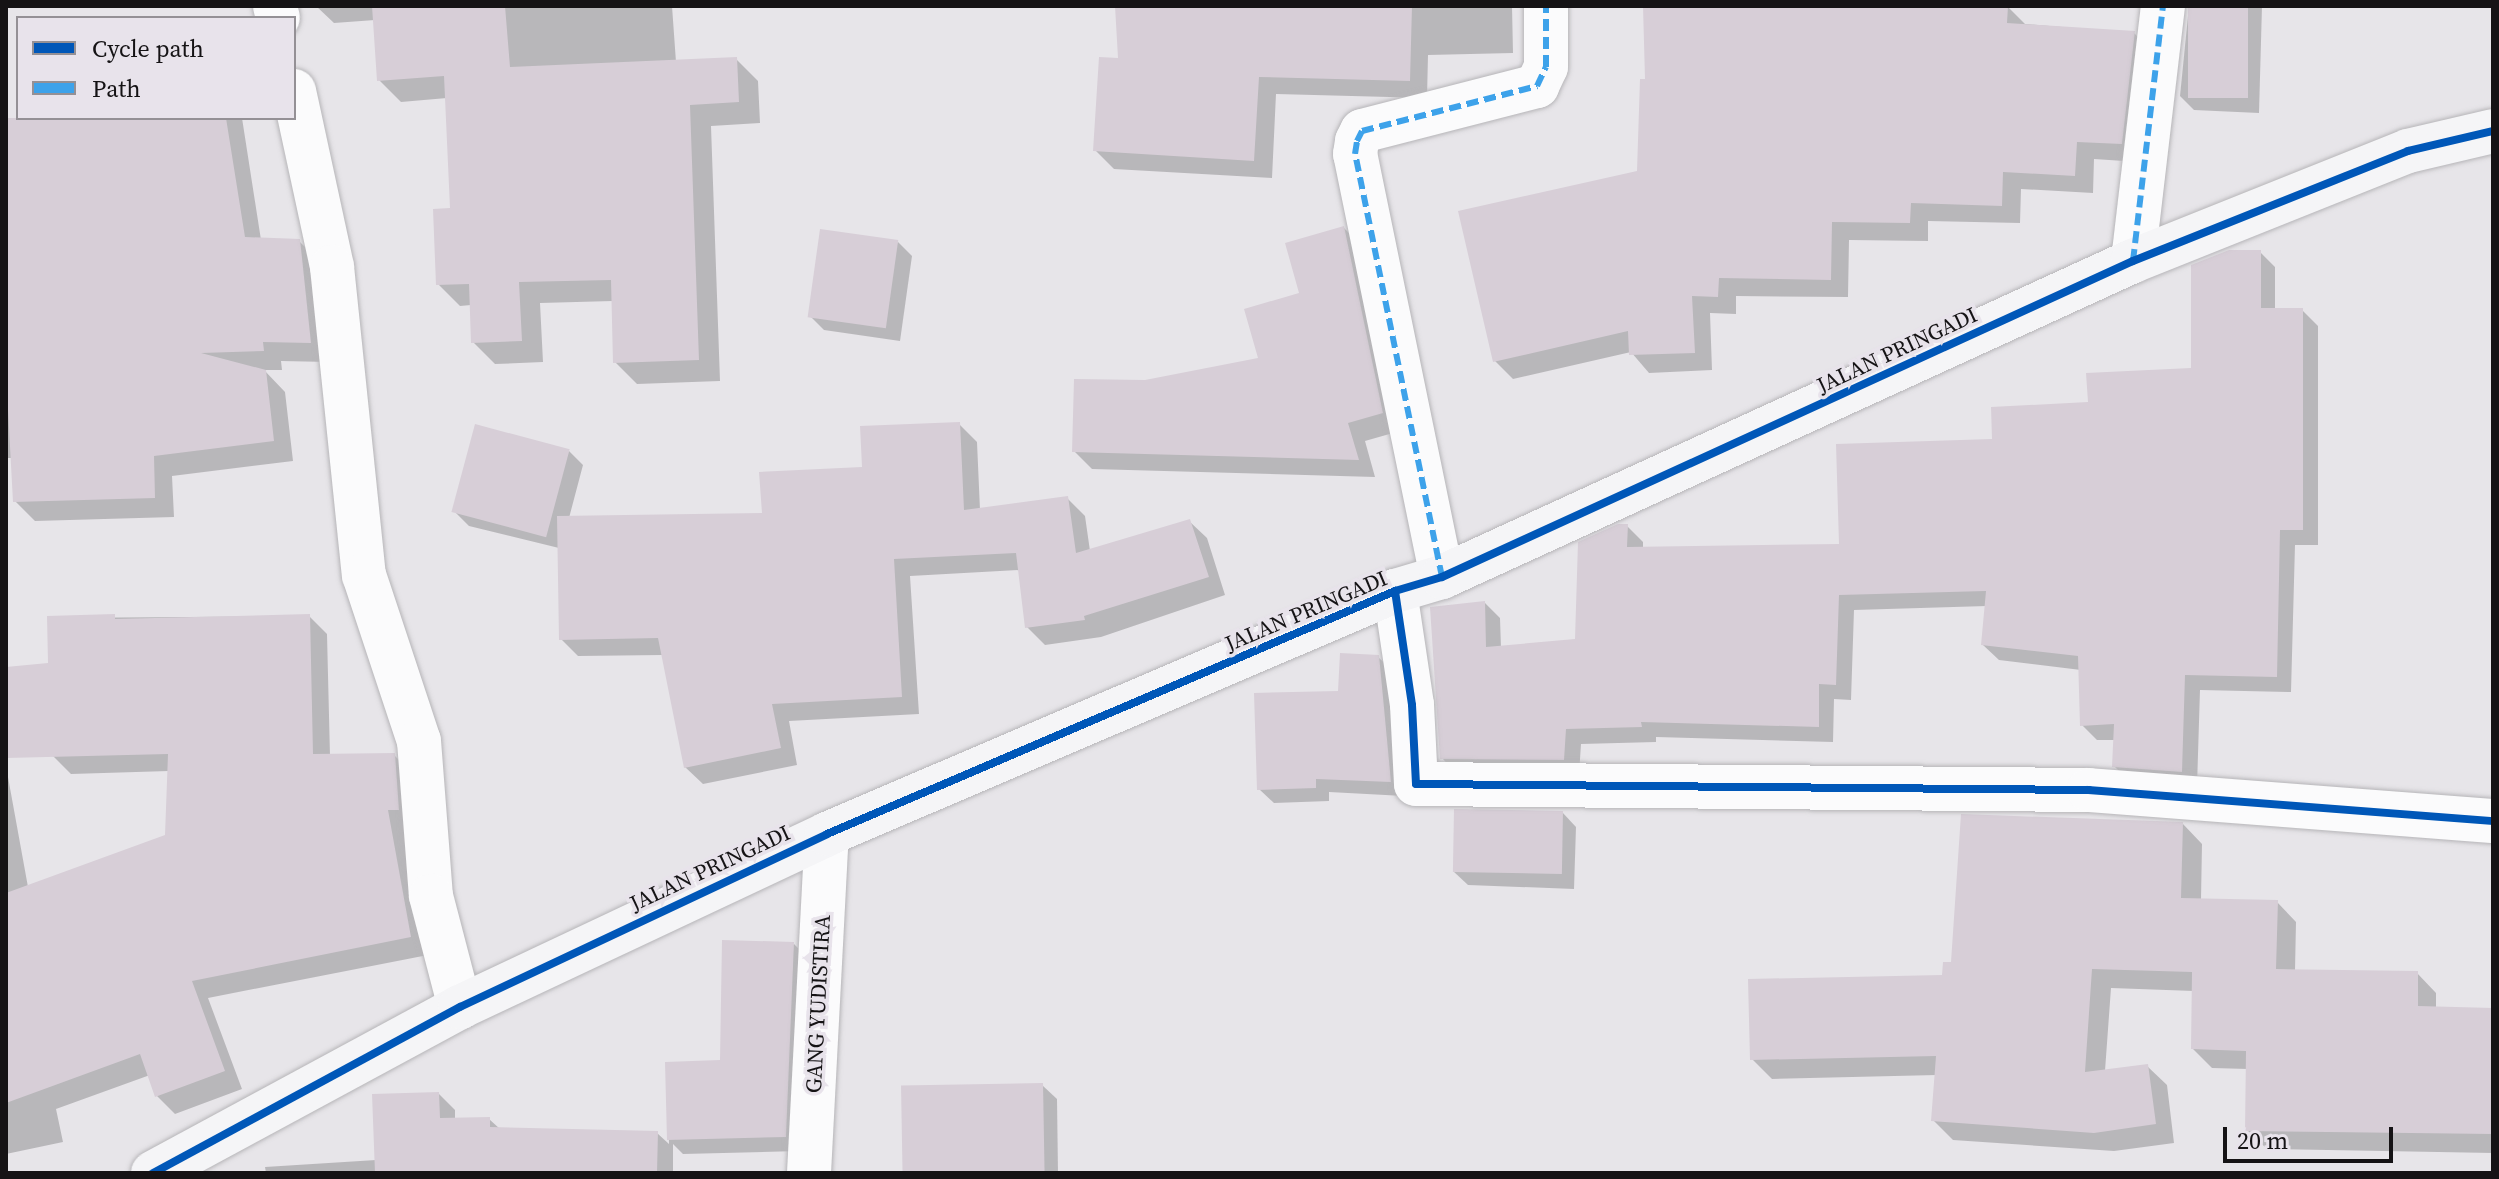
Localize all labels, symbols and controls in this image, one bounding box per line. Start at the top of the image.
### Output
legend [16,16,296,120]
text: Cycle path [92,32,204,65]
text: Path [92,72,141,105]
street label: JALAN PRINGADI [1813,301,1981,399]
street label: JALAN PRINGADI [1221,565,1391,657]
street label: JALAN PRINGADI [626,819,794,917]
street label: GANG YUDISTIRA [800,914,836,1094]
scale bar [2227,1111,2397,1161]
text: 20 m [2237,1124,2288,1157]

